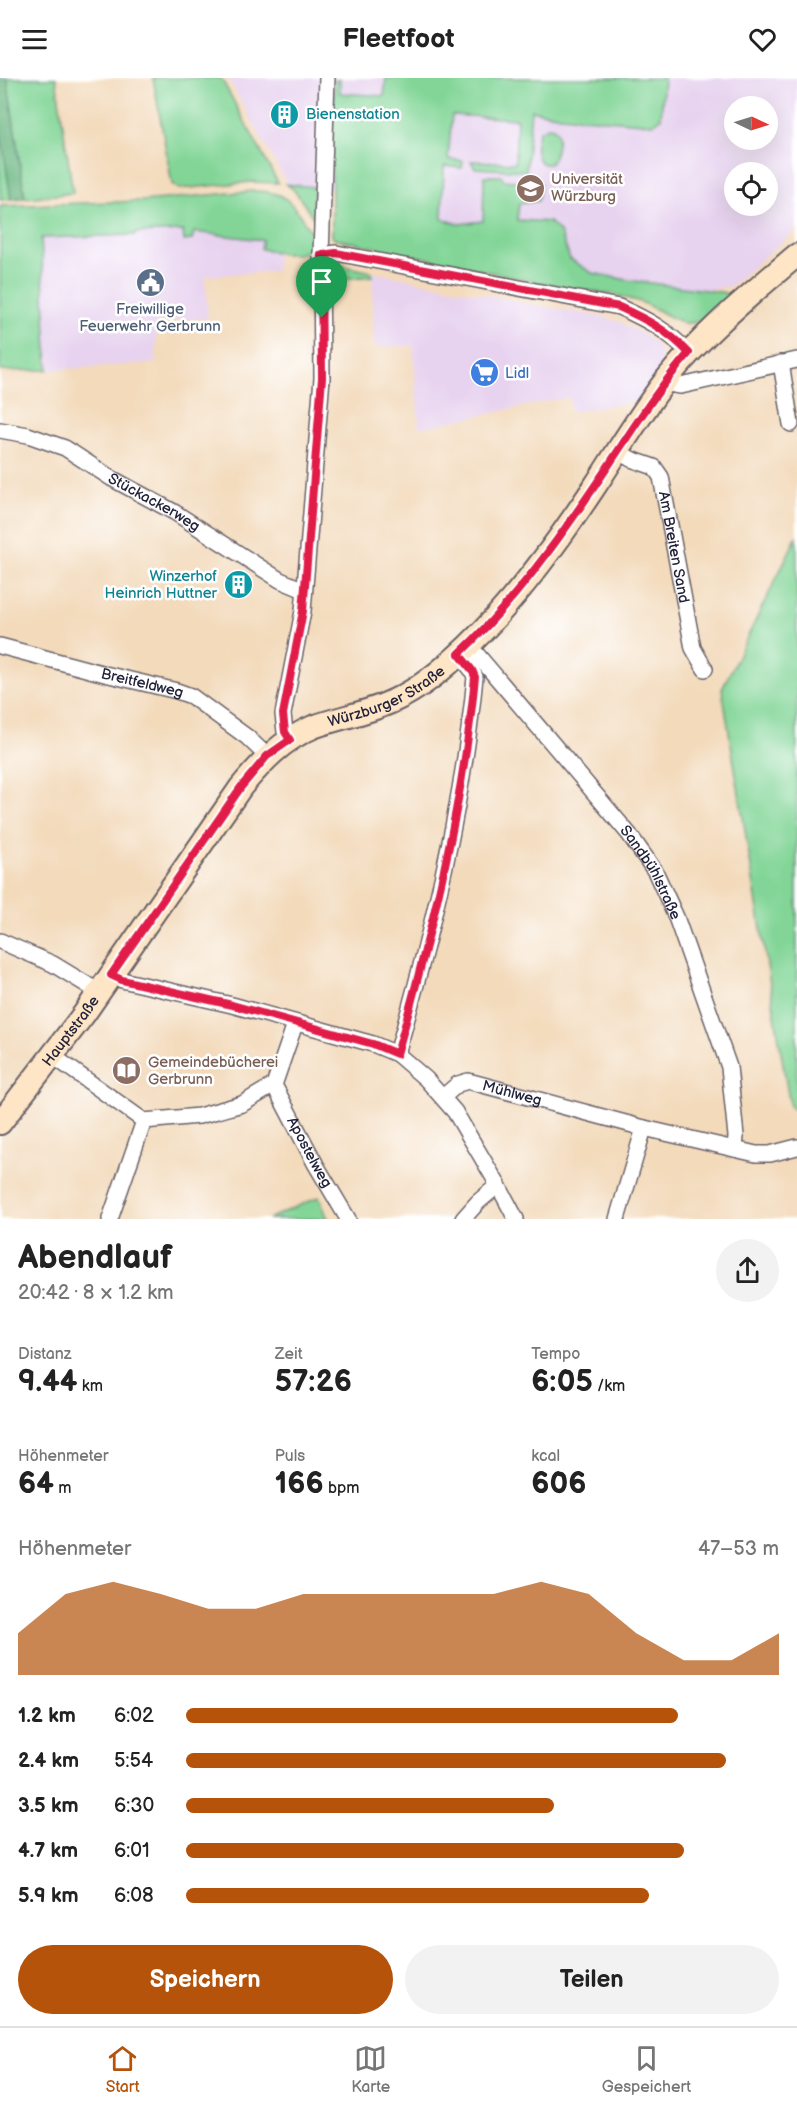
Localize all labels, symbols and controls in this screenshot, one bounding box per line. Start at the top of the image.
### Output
icon: menu [18,23,51,56]
text: Fleetfoot [342,23,455,55]
icon: heart [746,23,779,56]
north arrow [724,96,778,150]
map controls [724,96,778,216]
building icon: Bienenstation [269,98,301,130]
place label: Bienenstation [306,105,400,124]
button: locate [724,162,778,216]
place label: Universität Würzburg [551,170,623,206]
school or university icon: Universität Würzburg [514,172,546,204]
pin [296,256,347,318]
icon: arrive [305,265,338,298]
public building icon: Freiwillige Feuerwehr Gerbrunn [134,266,166,298]
place label: Freiwillige Feuerwehr Gerbrunn [79,300,221,336]
supermarket icon: Lidl [468,357,500,389]
place label: Lidl [505,364,529,383]
street label: Stückackerweg [105,469,203,536]
street label: Am Breiten Sand [654,490,693,605]
place label: Winzerhof Heinrich Huttner [105,567,218,603]
building icon: Winzerhof Heinrich Huttner [222,569,254,601]
street label: Würzburger Straße [326,662,449,732]
street label: Breitfeldweg [99,664,186,703]
street label: Sandbühlstraße [616,822,685,923]
street label: Hauptstraße [38,992,104,1070]
place label: Gemeindebücherei Gerbrunn [148,1053,278,1089]
library icon: Gemeindebücherei Gerbrunn [111,1055,143,1087]
street label: Mühlweg [480,1076,544,1110]
street label: Apostelweg [282,1114,336,1191]
text: Abendlauf [18,1238,172,1278]
button: share [716,1239,779,1302]
text: 20:42 · 8 × 1.2 km [18,1281,174,1305]
text: Distanz [18,1345,72,1364]
text: Zeit [275,1345,303,1364]
text: Tempo [531,1345,580,1364]
text: 9.44 [18,1364,78,1400]
text: 57:26 [275,1364,352,1400]
text: 6:05 [531,1364,593,1400]
text: km [78,1377,103,1396]
text: /km [593,1377,625,1396]
text: Höhenmeter [18,1447,108,1466]
text: Puls [275,1447,305,1466]
text: kcal [531,1447,560,1466]
text: 64 [18,1466,54,1502]
text: 166 [275,1466,324,1502]
text: 606 [531,1466,586,1502]
text: m [54,1479,71,1498]
text: bpm [324,1479,360,1498]
text: Höhenmeter [18,1537,131,1561]
text: 47–53 m [698,1537,779,1561]
text: 1.2 km [18,1704,76,1728]
text: 6:02 [114,1704,154,1728]
text: 2.4 km [18,1749,79,1773]
text: 5:54 [114,1749,153,1773]
text: 3.5 km [18,1794,79,1818]
text: 6:30 [114,1794,154,1818]
text: 4.7 km [18,1839,78,1863]
text: 6:01 [114,1839,150,1863]
text: 5.9 km [18,1884,79,1908]
text: 6:08 [114,1884,154,1908]
button: Speichern [18,1945,393,2014]
button: Teilen [405,1945,779,2014]
tab: Start [106,2042,140,2097]
tab: Karte [351,2042,390,2097]
tab: Gespeichert [602,2042,691,2097]

